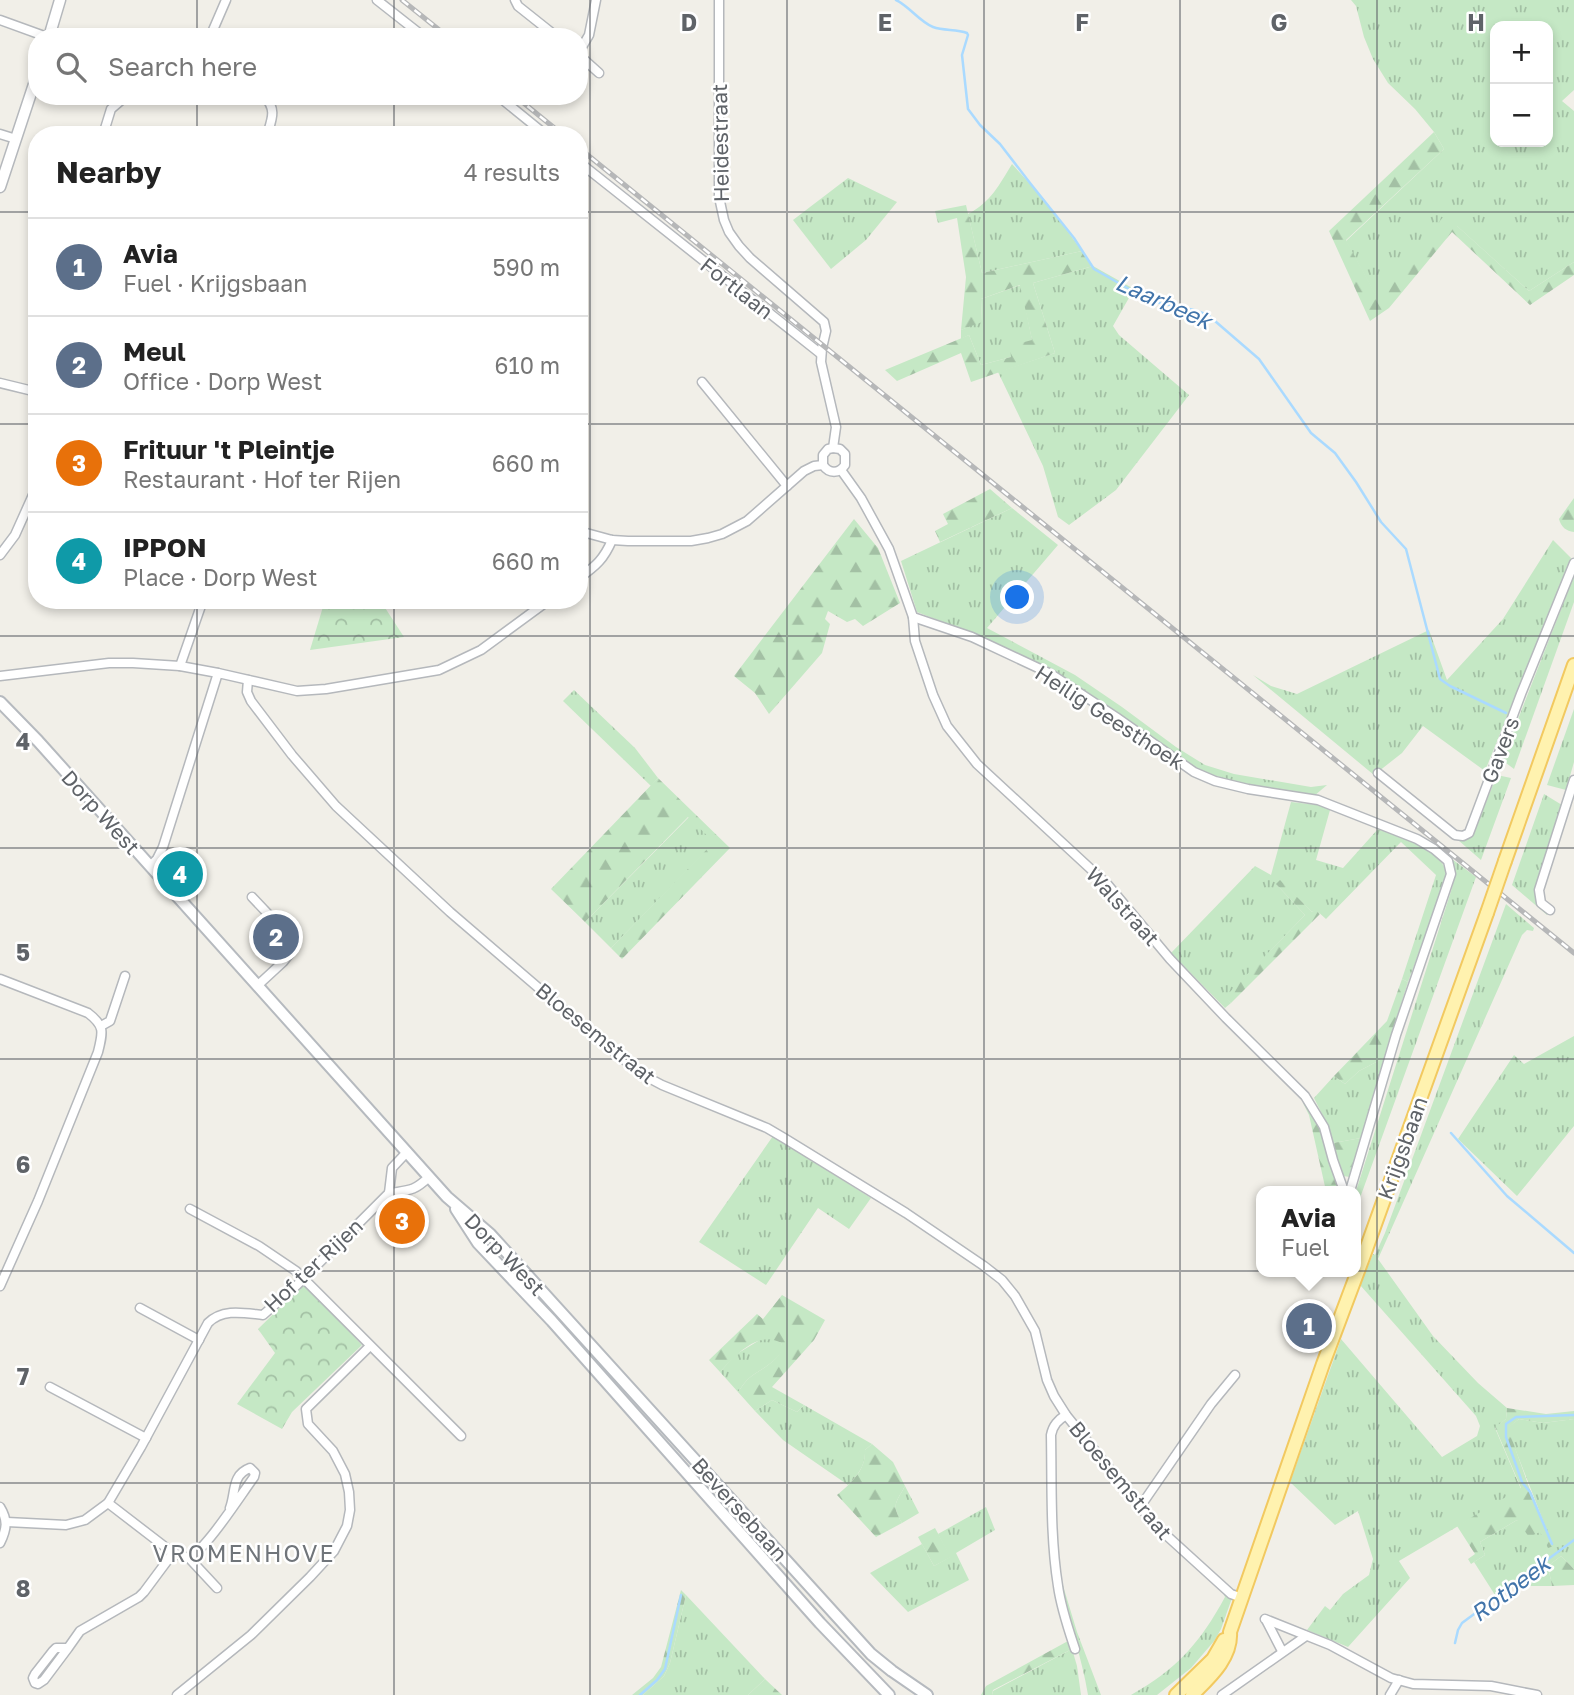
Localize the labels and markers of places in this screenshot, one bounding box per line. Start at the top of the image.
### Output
pin: 4 [157,848,203,900]
pin: 2 [253,911,299,963]
pin: 3 [379,1195,425,1247]
pin: 1 [1286,1300,1332,1352]

